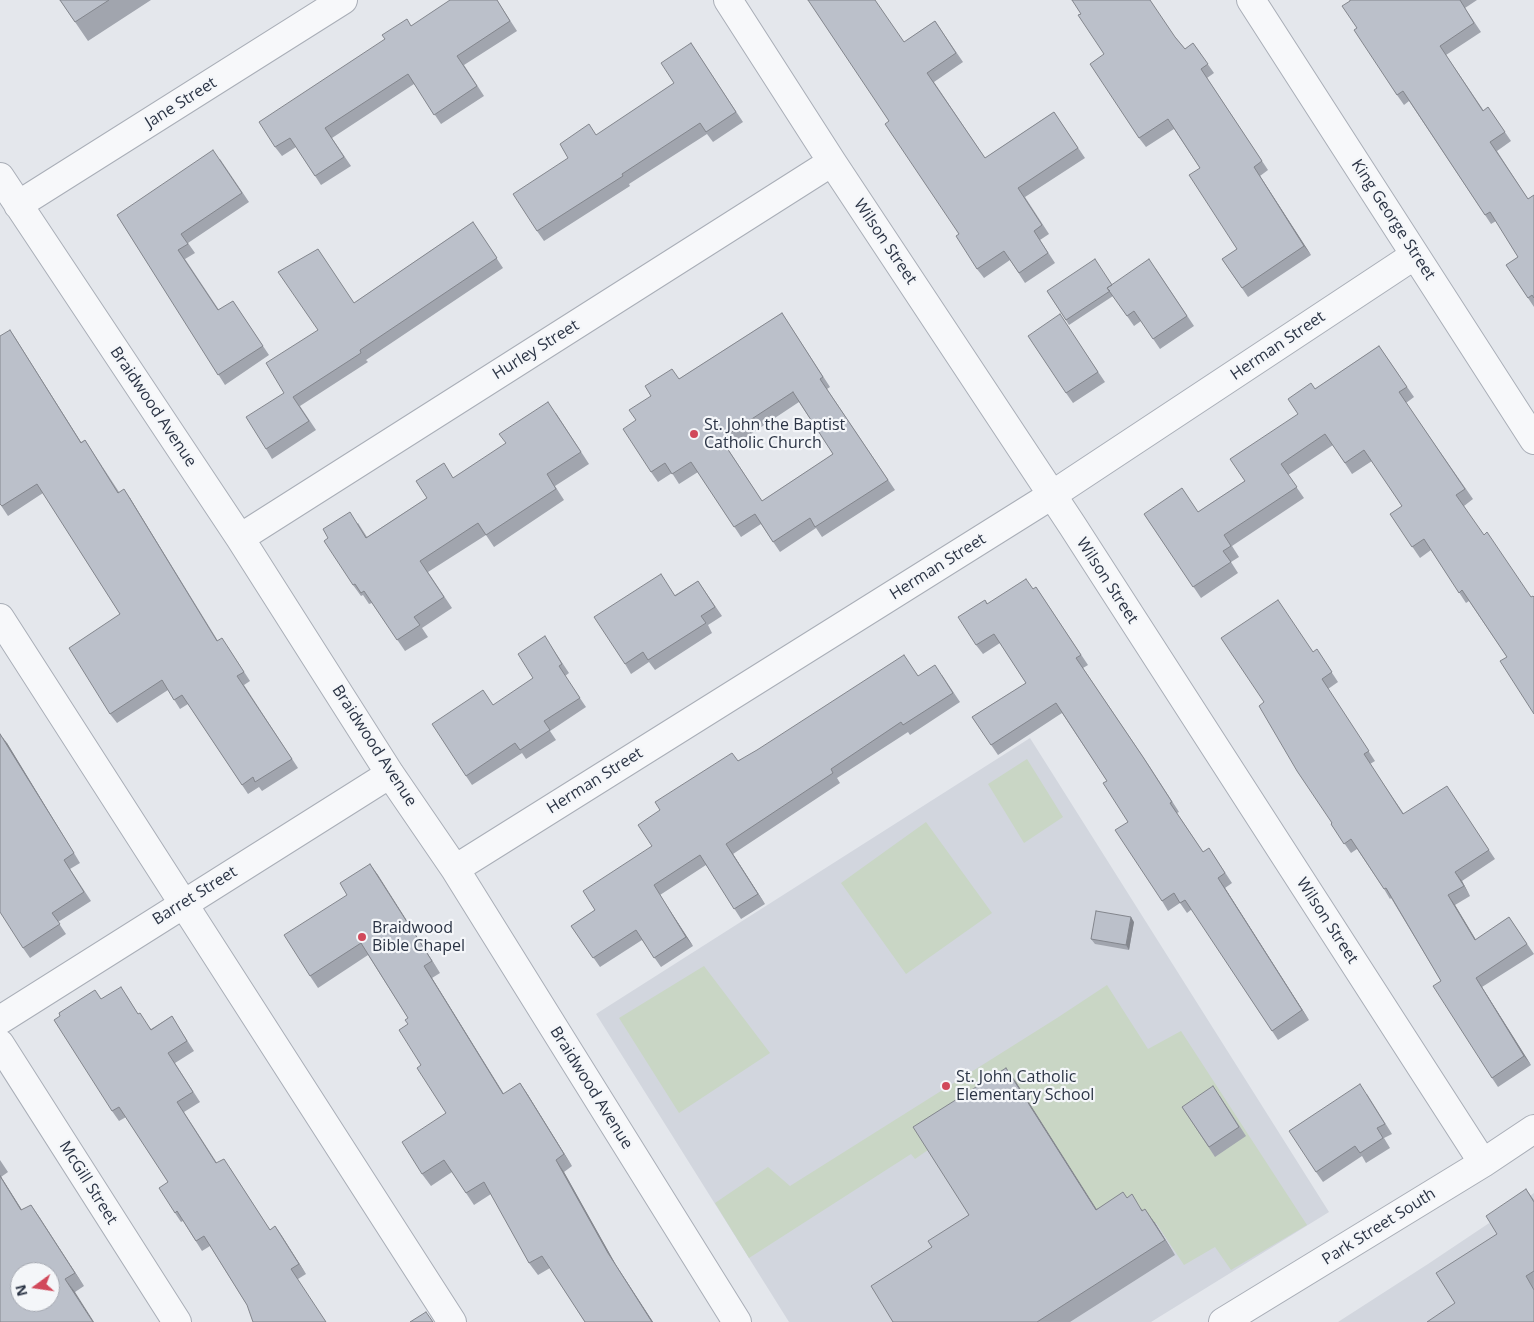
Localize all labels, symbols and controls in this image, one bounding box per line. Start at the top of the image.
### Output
street label: Jane Street [142,73,220,133]
street label: King George Street [1347,156,1439,284]
street label: Wilson Street [849,196,921,288]
street label: Herman Street [1227,307,1329,385]
street label: Hurley Street [489,316,583,384]
street label: Braidwood Avenue [106,343,200,471]
place label: St. John the Baptist Catholic Church [704,415,845,453]
marker: St. John the Baptist Catholic Church [688,428,700,440]
street label: Herman Street [886,530,990,604]
street label: Wilson Street [1072,534,1142,628]
street label: Braidwood Avenue [328,682,420,810]
street label: Herman Street [543,744,647,818]
street label: Barret Street [149,862,241,930]
street label: Wilson Street [1292,874,1362,968]
place label: Braidwood Bible Chapel [372,918,465,956]
marker: Braidwood Bible Chapel [356,931,368,943]
street label: Braidwood Avenue [546,1023,636,1153]
place label: St. John Catholic Elementary School [956,1067,1094,1105]
marker: St. John Catholic Elementary School [940,1080,952,1092]
street label: McGill Street [55,1138,121,1228]
street label: Park Street South [1319,1184,1439,1270]
north arrow [10,1262,60,1312]
text: N [10,1283,32,1298]

